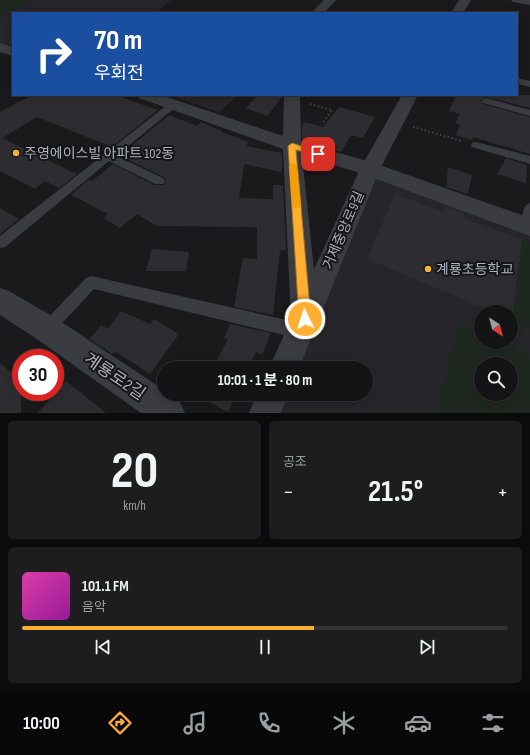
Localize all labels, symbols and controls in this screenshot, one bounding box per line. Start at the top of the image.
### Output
text: 70 m [94,24,142,57]
icon: right [28,28,80,80]
text: 우회전 [94,63,144,84]
pin [301,137,335,171]
icon: arrive [307,143,329,165]
place label: 주영에이스빌 아파트 102동 [24,145,174,162]
marker: 주영에이스빌 아파트 102동 [11,148,21,158]
street label: 거제중앙로9길 [319,188,368,272]
place label: 계룡초등학교 [436,261,513,278]
marker: 계룡초등학교 [423,264,433,274]
position arrow [284,298,326,340]
north arrow [474,305,518,349]
map controls [474,305,518,401]
speed limit sign: 30 [12,349,64,401]
street label: 계룡로2길 [80,349,149,405]
button: search [474,357,518,401]
text: 10:01 · 1 분 · 80 m [218,371,312,390]
text: 20 [111,440,158,503]
text: 공조 [283,454,307,470]
text: 21.5° [368,474,423,510]
text: − [283,479,294,506]
text: + [497,479,508,506]
text: km/h [123,498,146,514]
text: 101.1 FM [82,577,129,596]
text: 음악 [82,599,106,615]
icon: previous [92,636,114,658]
icon: pause [254,636,276,658]
icon: next [416,636,438,658]
icon: directions [106,709,134,737]
icon: music [181,709,209,737]
icon: phone [255,709,283,737]
icon: climate [330,709,358,737]
icon: car [404,709,432,737]
icon: filters [479,709,507,737]
text: 10:00 [23,713,60,734]

